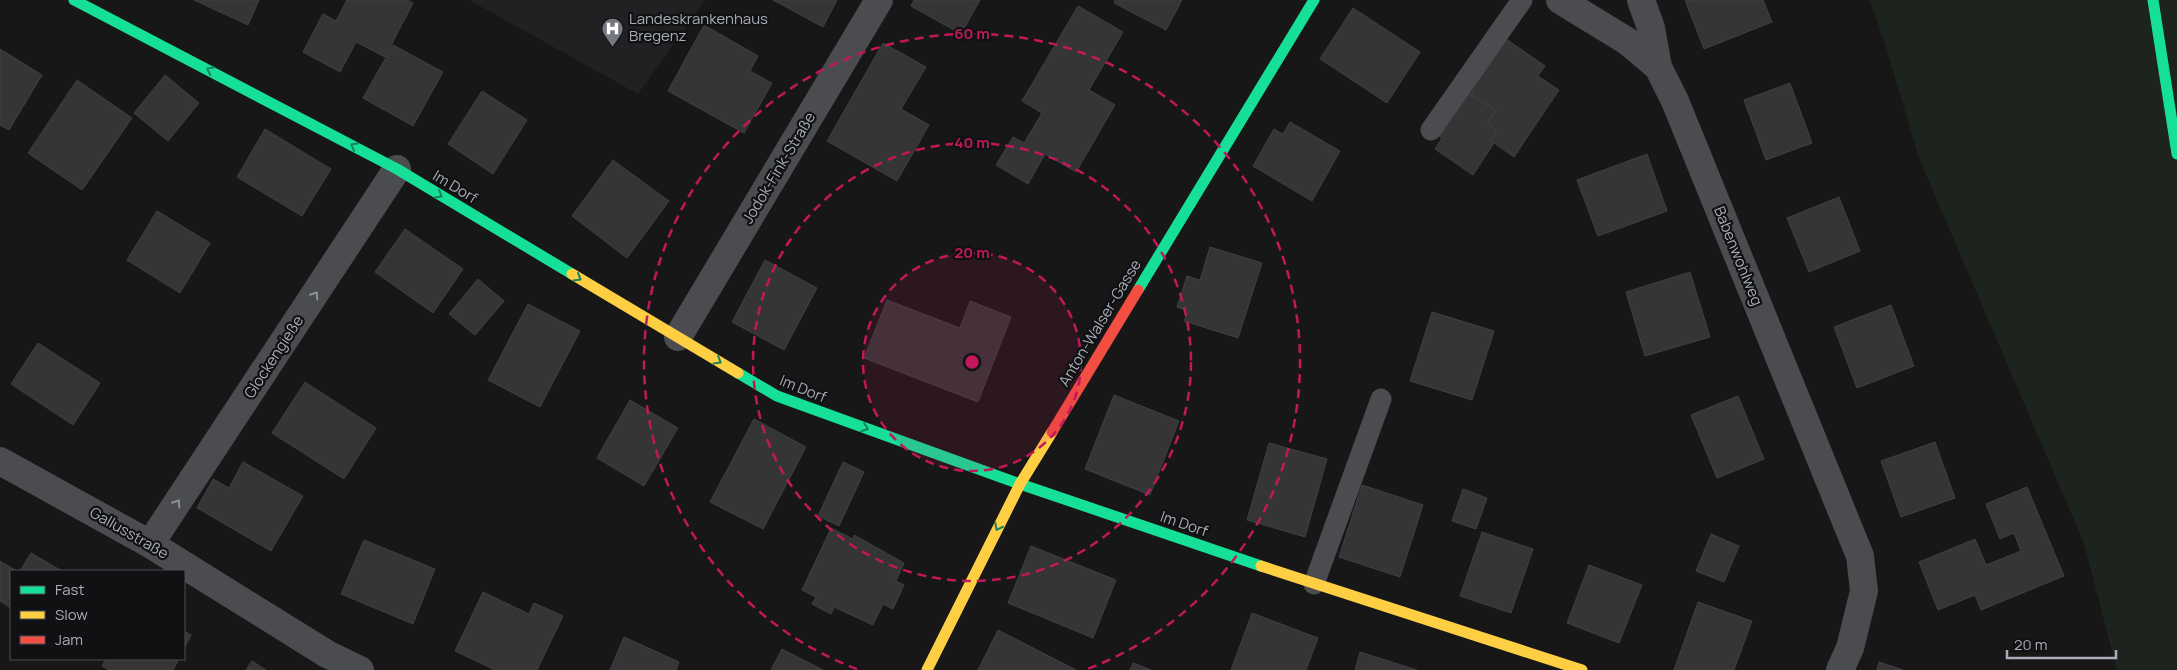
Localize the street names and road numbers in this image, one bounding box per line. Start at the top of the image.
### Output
street label: Jodok-Fink-Straße [737,108,820,227]
street label: Im Dorf [429,165,482,209]
street label: Babenwohlweg [1709,203,1768,309]
street label: Anton-Walser-Gasse [1053,255,1146,390]
street label: Glockengieße [239,311,308,402]
street label: Im Dorf [777,370,830,408]
street label: Gallusstraße [86,502,173,564]
street label: Im Dorf [1158,506,1211,542]

